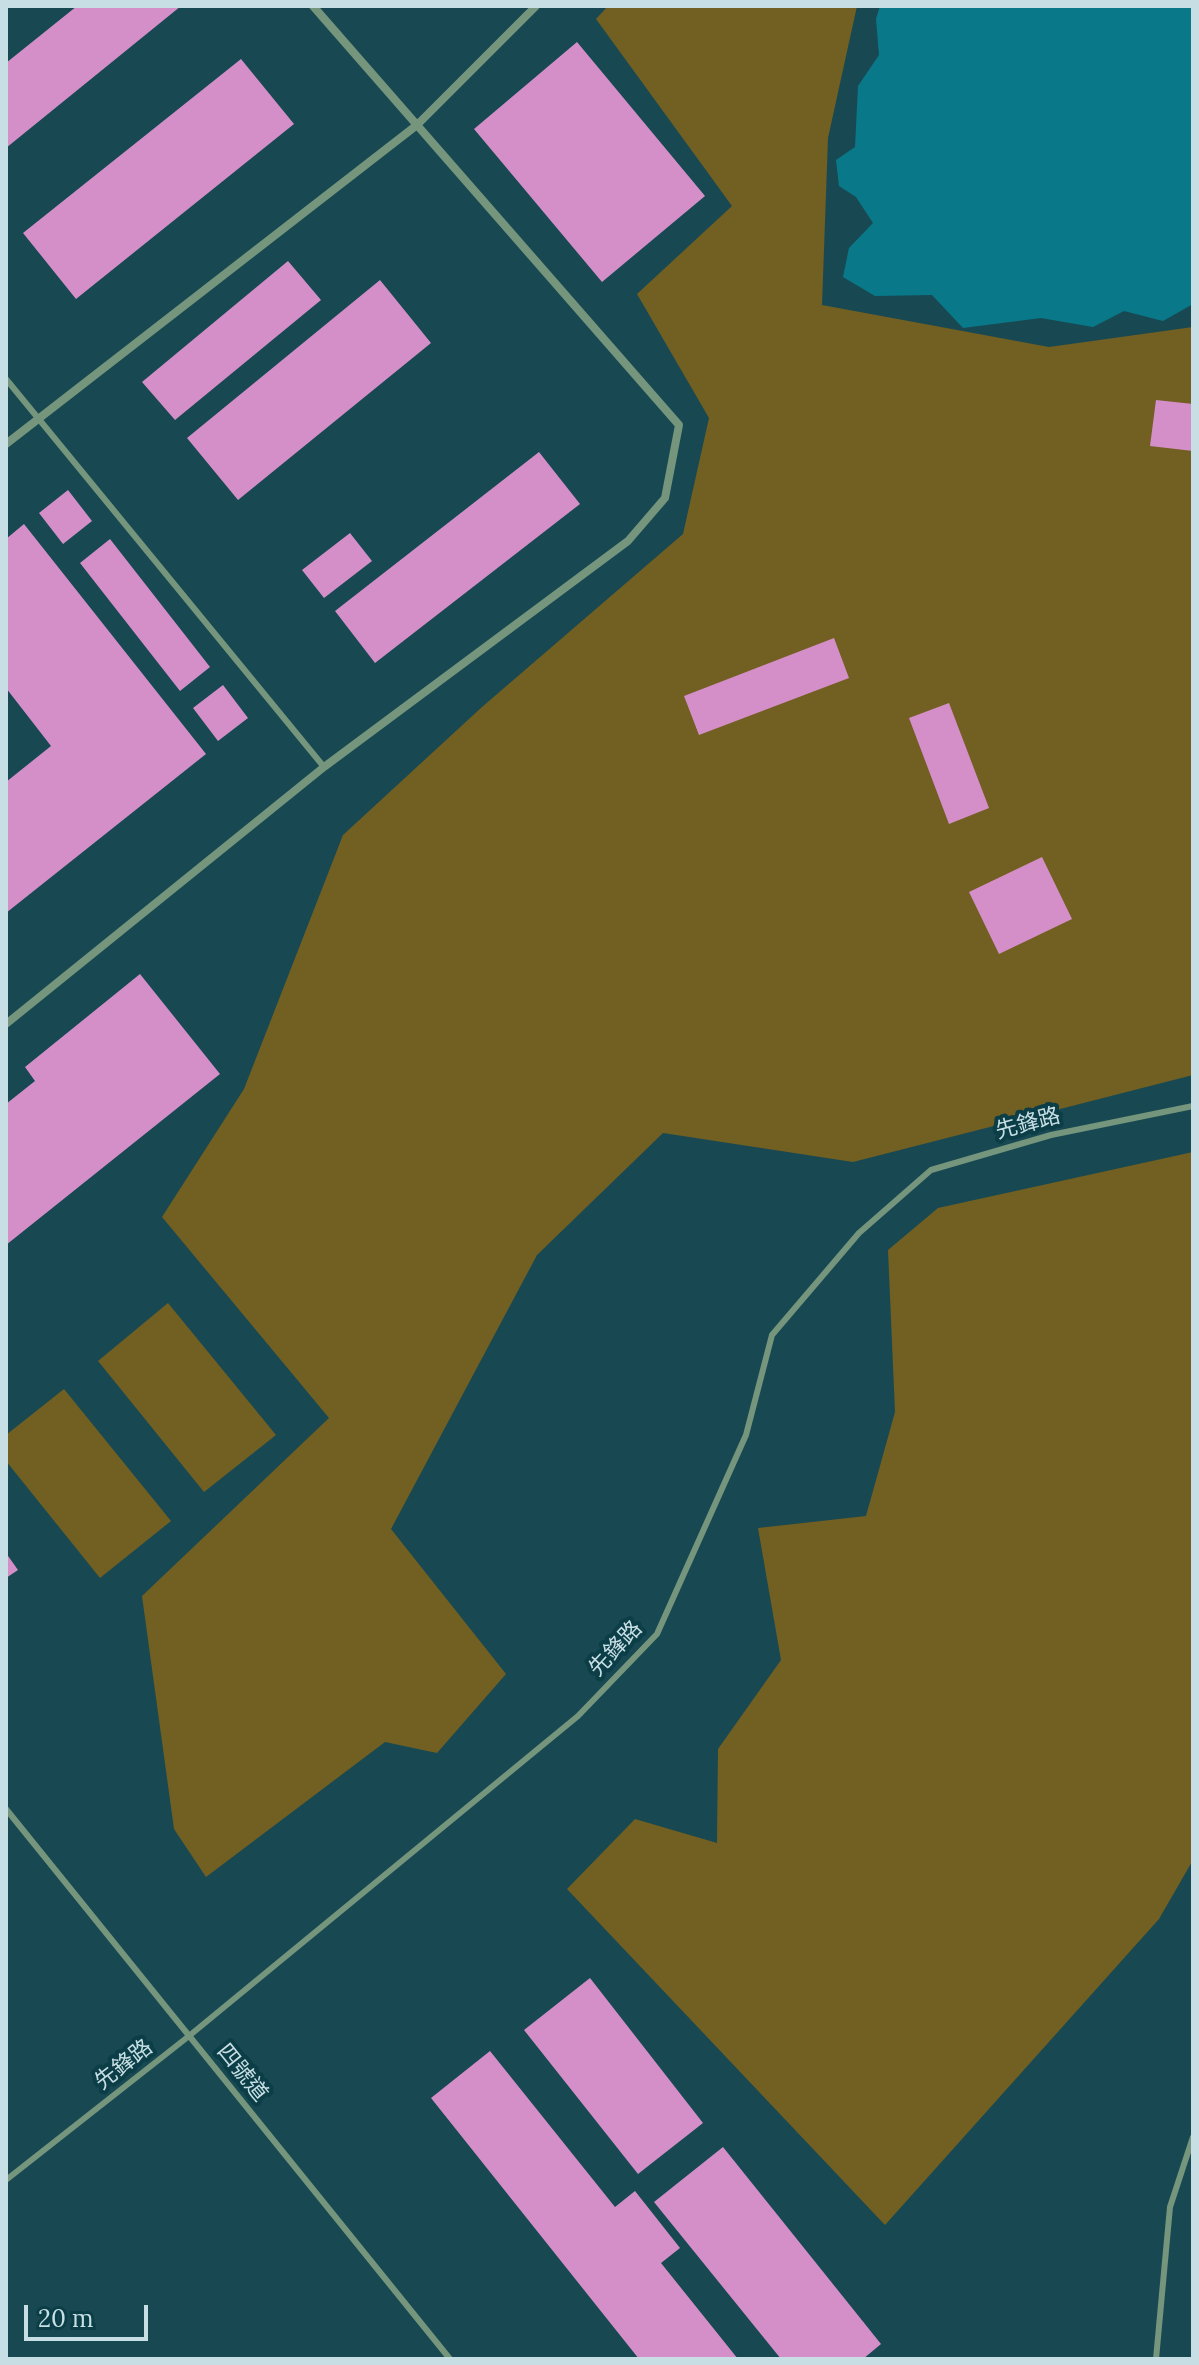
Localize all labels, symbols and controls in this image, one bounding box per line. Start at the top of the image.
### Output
street label: 先鋒路 [993,1103,1063,1145]
street label: 先鋒路 [584,1616,648,1682]
street label: 先鋒路 [90,2034,158,2096]
street label: 四號道 [211,2039,273,2107]
scale bar [28,2289,152,2339]
text: 20 m [38,2303,94,2334]

